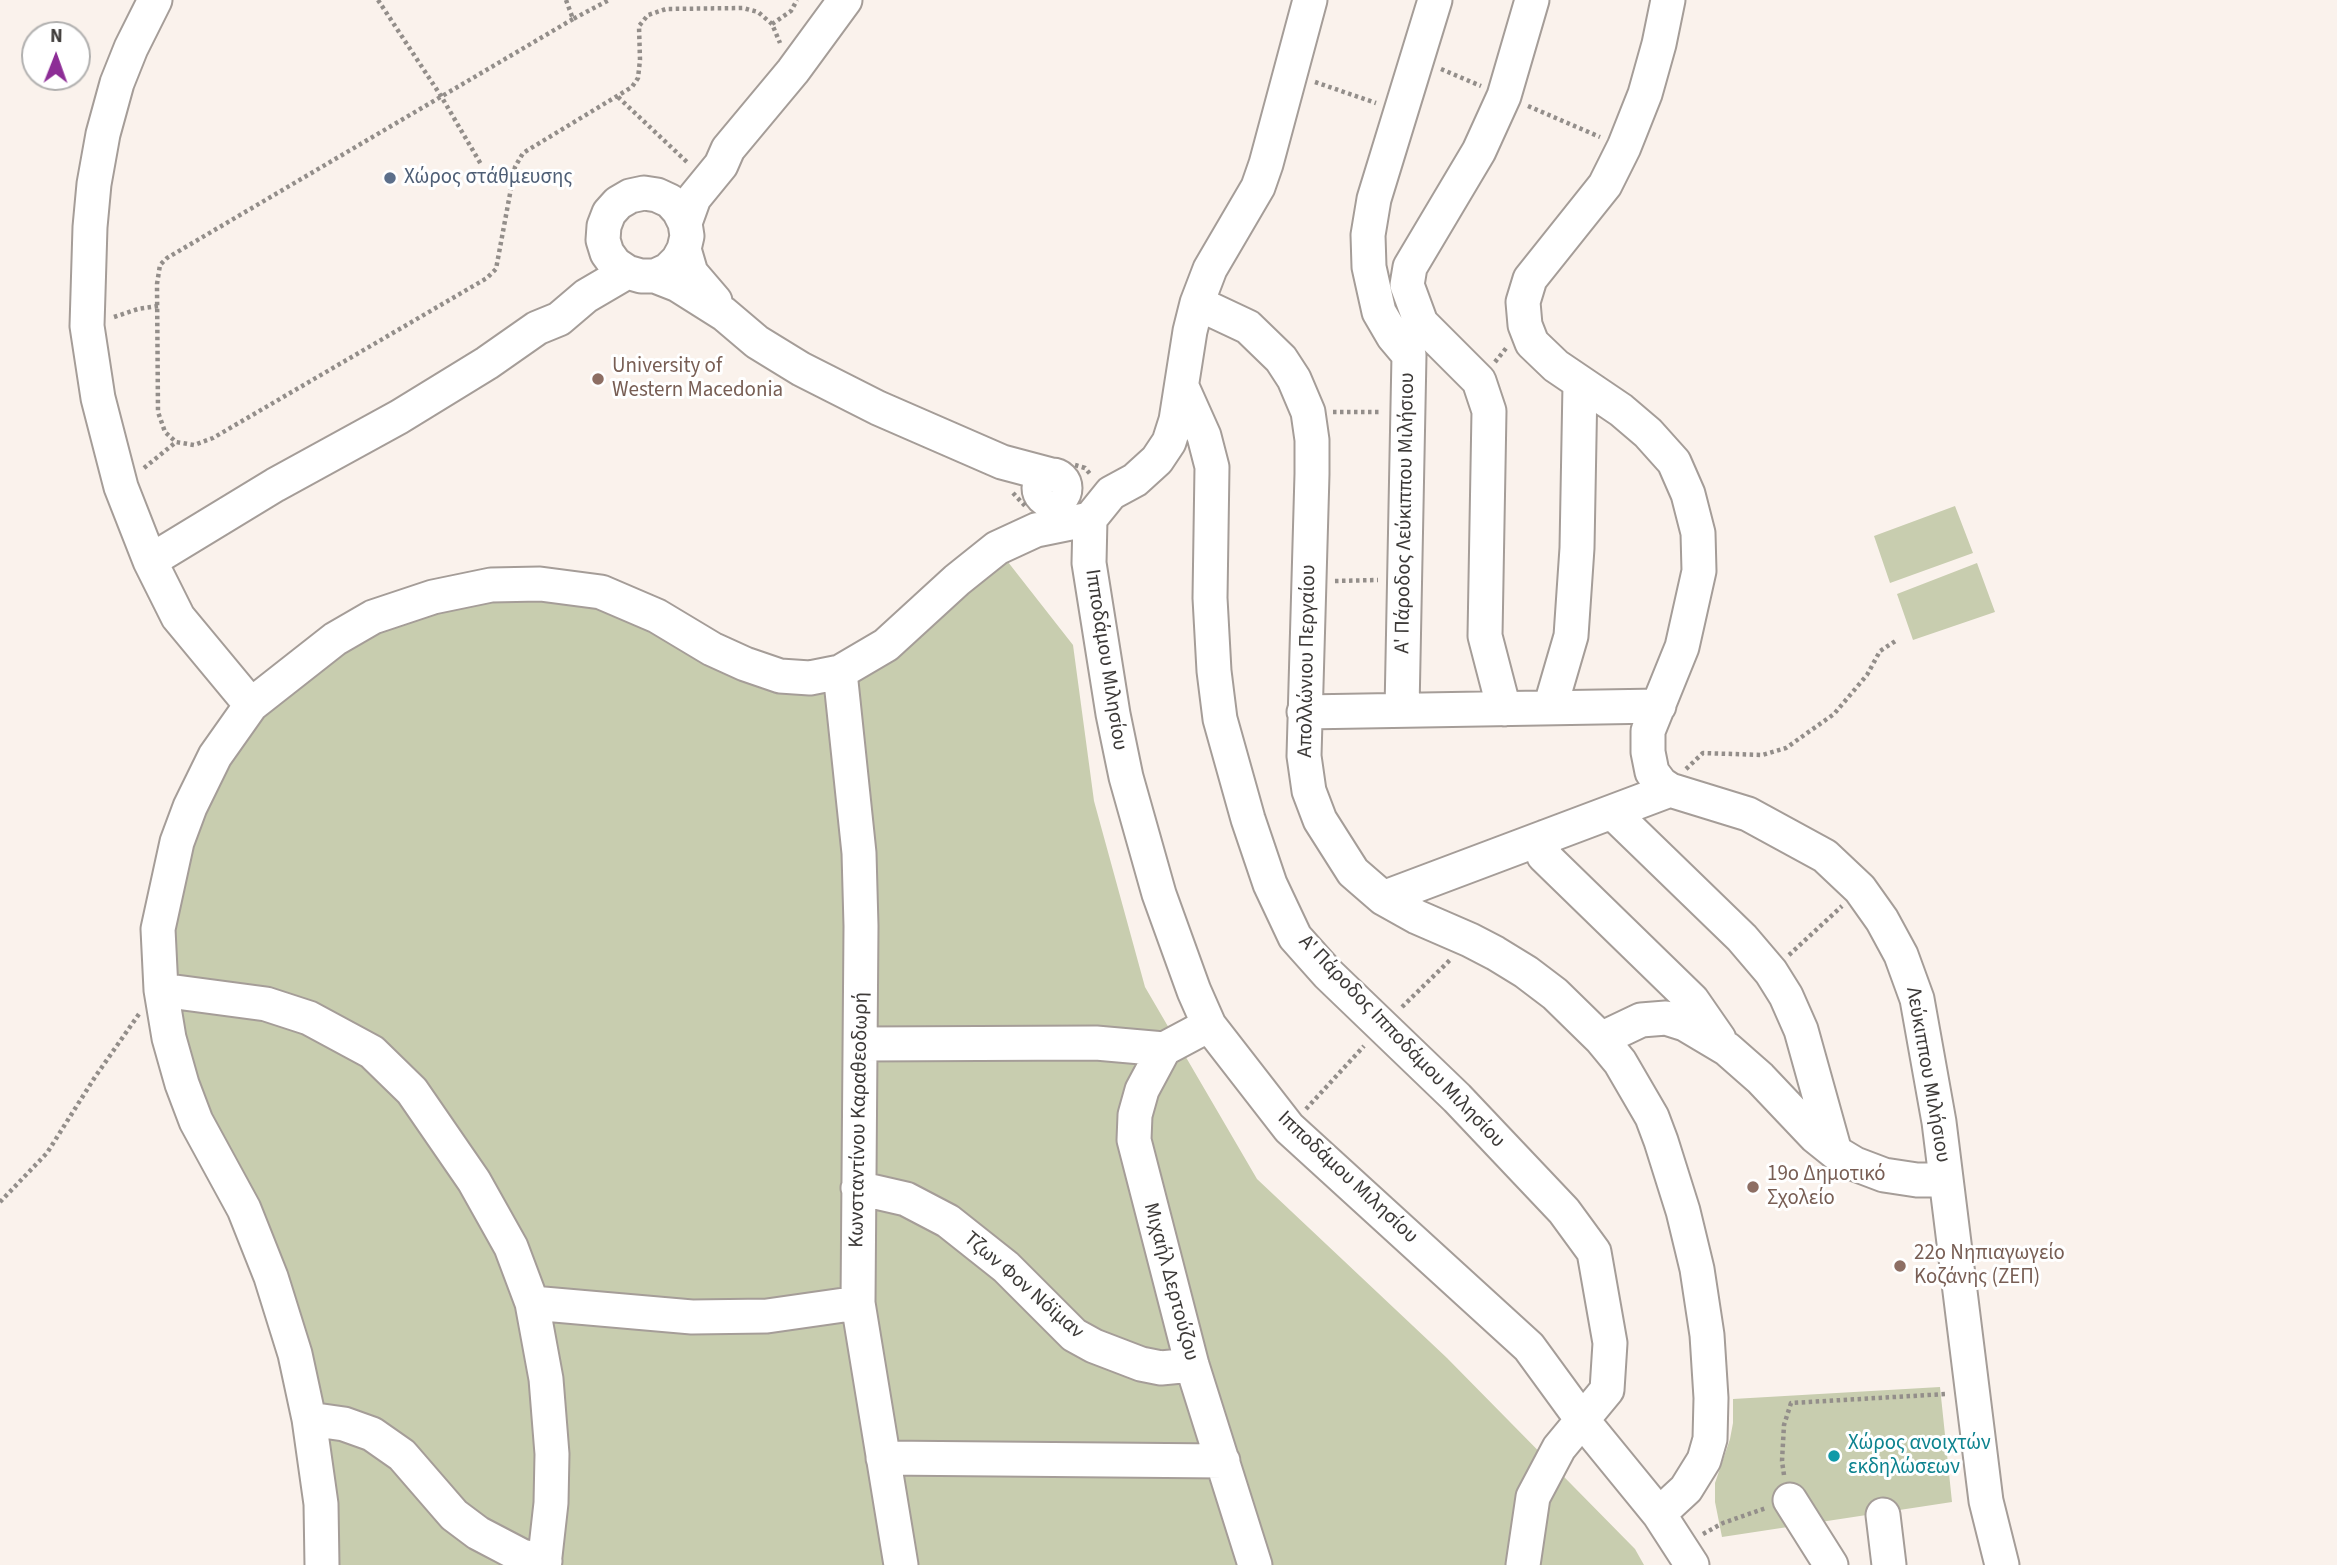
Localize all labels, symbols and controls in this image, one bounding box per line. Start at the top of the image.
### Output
north arrow [21,21,91,91]
text: N [50,23,63,50]
place label: Χώρος στάθμευσης [404,165,572,191]
marker: Χώρος στάθμευσης [382,170,398,186]
place label: University of Western Macedonia [612,354,783,404]
marker: University of Western Macedonia [590,371,606,387]
street label: Α' Πάροδος Λεύκιππου Μιλήσιου [1391,372,1421,654]
street label: Απολλώνιου Περγαίου [1294,564,1322,758]
street label: Ιπποδάμου Μιλησίου [1078,568,1132,752]
street label: Α' Πάροδος Ιπποδάμου Μιλησίου [1292,930,1510,1154]
street label: Λεύκιππου Μιλήσιου [1899,985,1955,1165]
street label: Κωνσταντίνου Καραθεοδωρή [845,992,875,1248]
street label: Ιπποδάμου Μιλησίου [1271,1106,1423,1250]
place label: 19ο Δημοτικό Σχολείο [1767,1162,1886,1212]
marker: 19ο Δημοτικό Σχολείο [1745,1179,1761,1195]
street label: Μιχαήλ Δερτούζου [1137,1200,1203,1364]
street label: Τζων Φον Νόϊμαν [958,1227,1088,1345]
place label: 22ο Νηπιαγωγείο Κοζάνης (ΖΕΠ) [1914,1241,2065,1291]
marker: 22ο Νηπιαγωγείο Κοζάνης (ΖΕΠ) [1892,1258,1908,1274]
place label: Χώρος ανοιχτών εκδηλώσεων [1848,1431,1991,1481]
marker: Χώρος ανοιχτών εκδηλώσεων [1826,1448,1842,1464]

